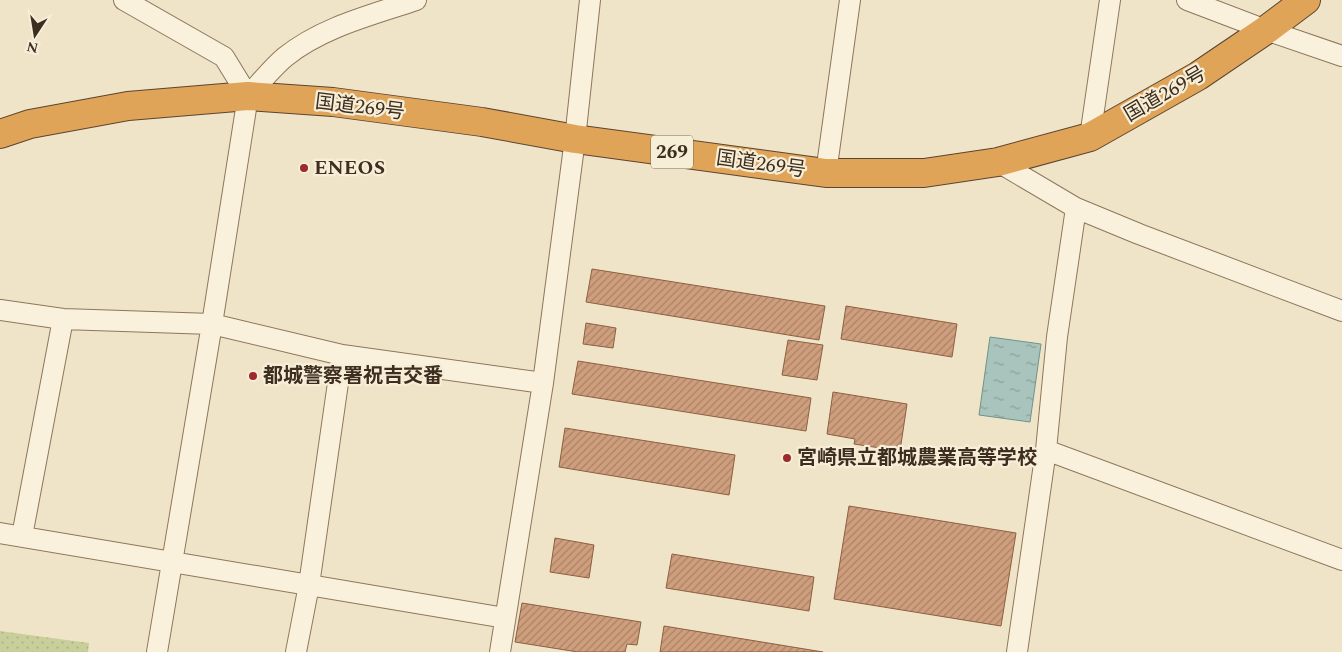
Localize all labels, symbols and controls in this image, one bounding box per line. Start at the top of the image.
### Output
north arrow [10,10,60,60]
text: N [25,36,40,59]
street label: 国道269号 [1119,59,1211,129]
street label: 国道269号 [314,87,406,127]
road number: 269 [651,136,693,168]
street label: 国道269号 [714,143,808,185]
place label: ENEOS [314,153,385,183]
marker: ENEOS [298,162,310,174]
place label: 都城警察署祝吉交番 [263,361,443,391]
marker: 都城警察署祝吉交番 [247,370,259,382]
place label: 宮崎県立都城農業高等学校 [797,443,1037,473]
marker: 宮崎県立都城農業高等学校 [781,452,793,464]

